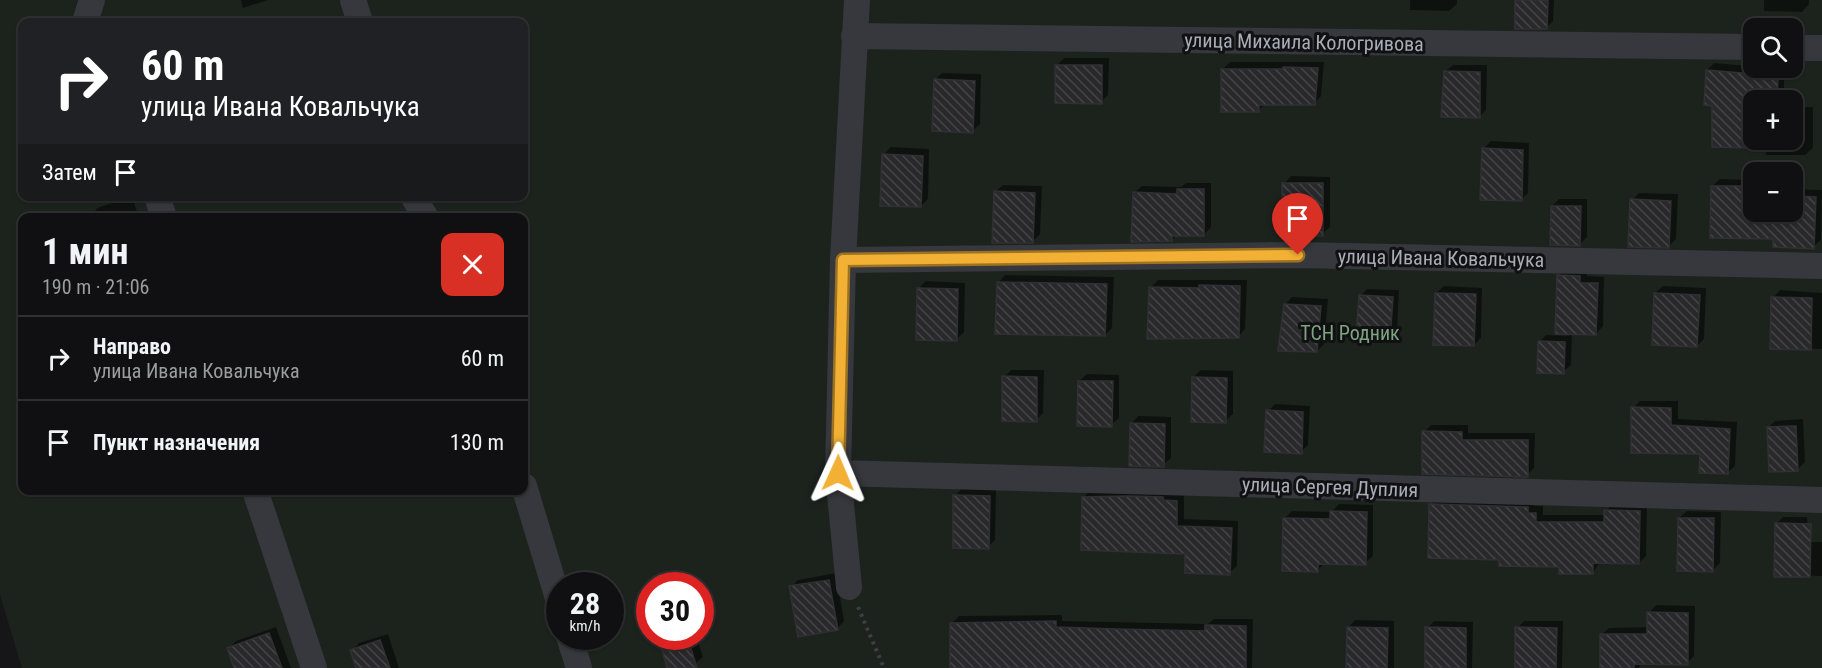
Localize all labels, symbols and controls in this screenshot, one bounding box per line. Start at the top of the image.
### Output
map controls [1743,18,1803,222]
button: search [1743,18,1803,78]
street label: улица Михаила Кологривова [1184,28,1424,56]
text: 60 m [141,41,224,90]
icon: right [42,42,120,120]
button: + [1743,90,1803,150]
text: улица Ивана Ковальчука [141,91,420,123]
icon: arrive [109,156,142,189]
text: Затем [42,160,97,185]
button: − [1743,162,1803,222]
pin [1272,193,1323,255]
icon: arrive [1281,202,1314,235]
text: 1 мин [42,231,128,273]
button: close [441,233,504,296]
street label: улица Ивана Ковальчука [1338,244,1544,272]
text: 190 m · 21:06 [42,275,149,299]
park label: ТСН Родник [1300,321,1400,345]
text: Направо [93,334,171,359]
icon: right [42,342,75,375]
text: 60 m [461,346,504,371]
text: улица Ивана Ковальчука [93,359,300,383]
icon: arrive [42,426,75,459]
text: Пункт назначения [93,430,260,455]
text: 130 m [450,430,504,455]
position arrow [806,441,870,505]
street label: улица Сергея Дуплия [1242,472,1418,502]
speed limit sign: 30 [636,572,714,650]
text: 28 [570,586,600,621]
text: km/h [570,617,600,635]

